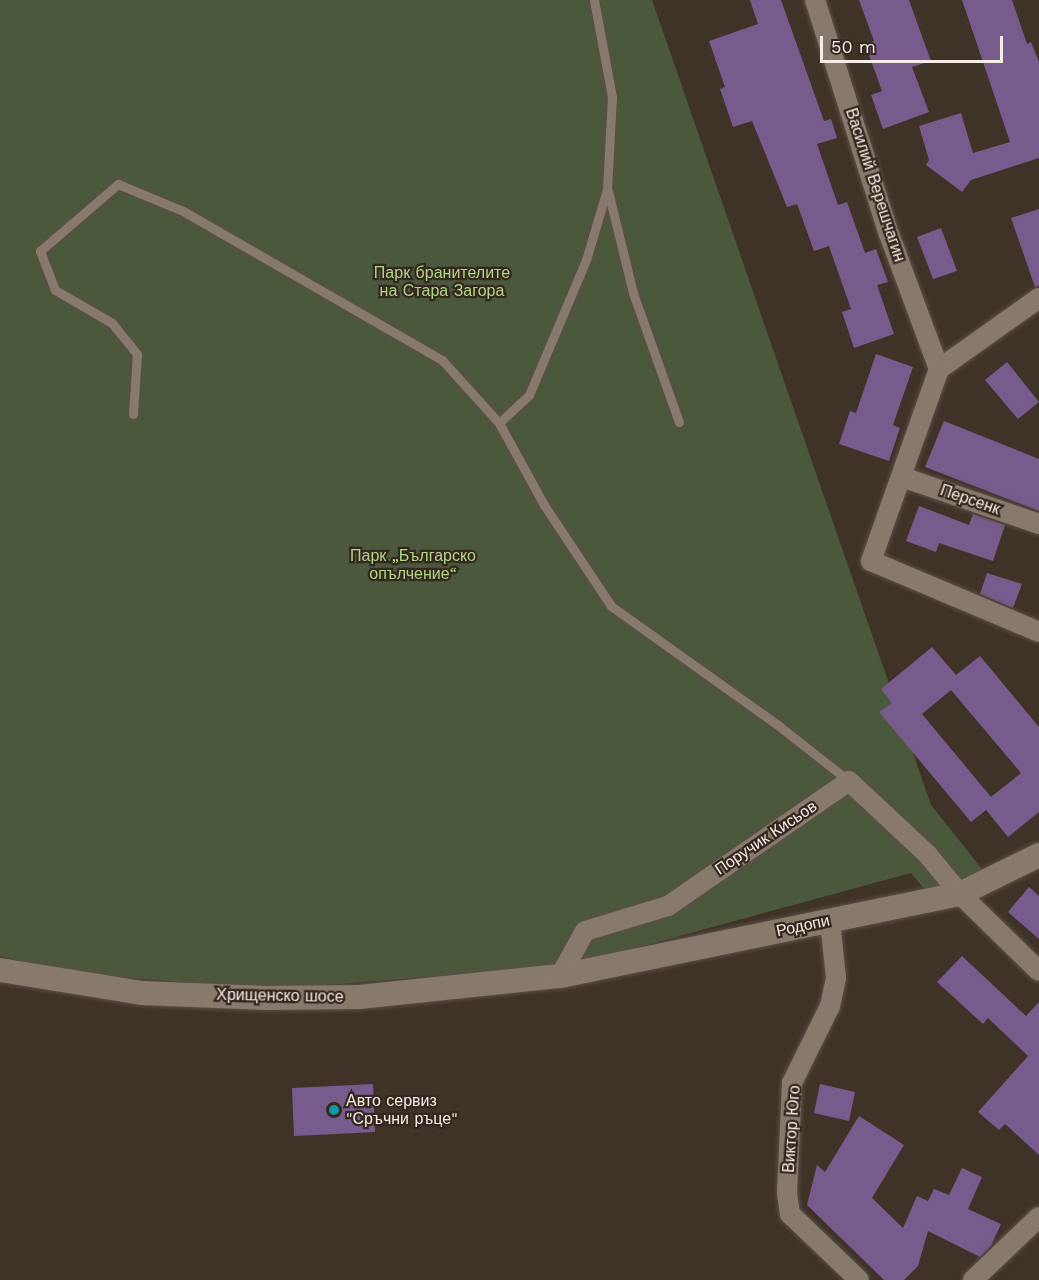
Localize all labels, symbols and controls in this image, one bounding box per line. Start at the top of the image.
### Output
scale bar [823,24,1006,62]
text: 50 m [831,36,876,57]
street label: Василий Верешчагин [841,106,909,264]
park label: Парк бранителите на Стара Загора [374,263,510,301]
street label: Персенк [938,481,1002,519]
park label: Парк „Българско опълчение“ [350,546,476,584]
street label: Поручик Кисьов [711,797,821,879]
street label: Родопи [774,911,832,941]
street label: Хрищенско шосе [216,985,344,1007]
street label: Виктор Юго [779,1085,805,1173]
place label: Авто сервиз "Сръчни ръце" [346,1091,458,1129]
marker: Авто сервиз "Сръчни ръце" [327,1103,341,1117]

